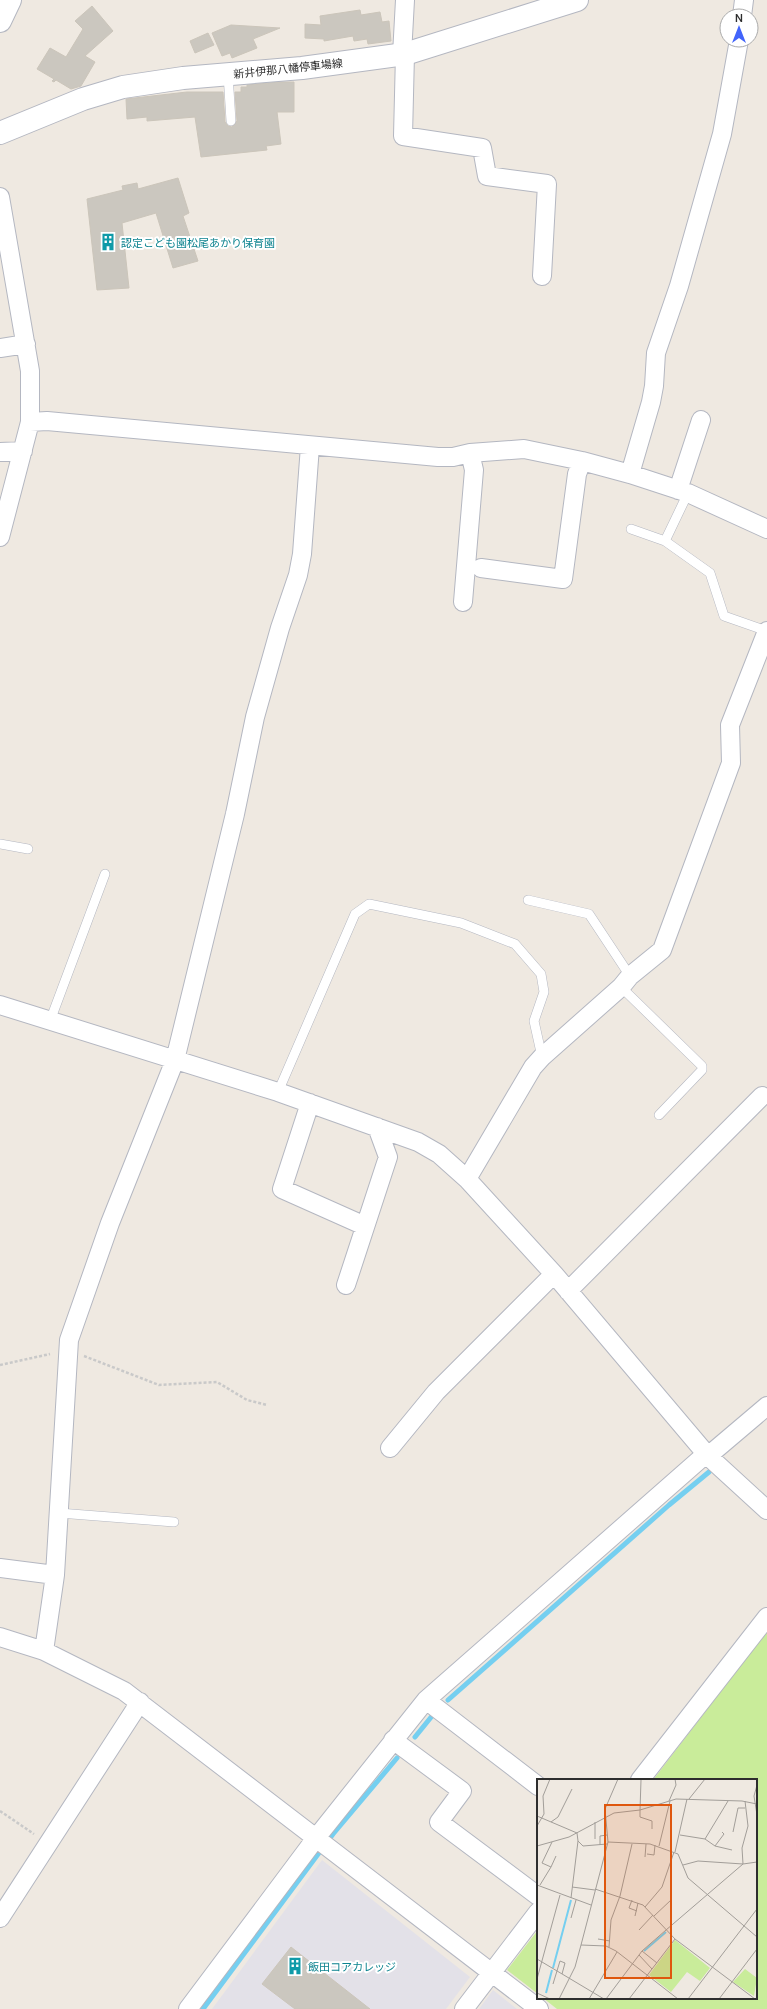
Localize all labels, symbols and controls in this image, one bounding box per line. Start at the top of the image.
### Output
north arrow [719,8,759,48]
text: N [735,10,743,25]
street label: 新井伊那八幡停車場線 [233,55,343,81]
building icon: 認定こども園松尾あかり保育園 [98,232,118,252]
place label: 認定こども園松尾あかり保育園 [121,235,275,250]
inset map [537,1779,757,1999]
building icon: 飯田コアカレッジ [285,1956,305,1976]
place label: 飯田コアカレッジ [308,1959,396,1974]

